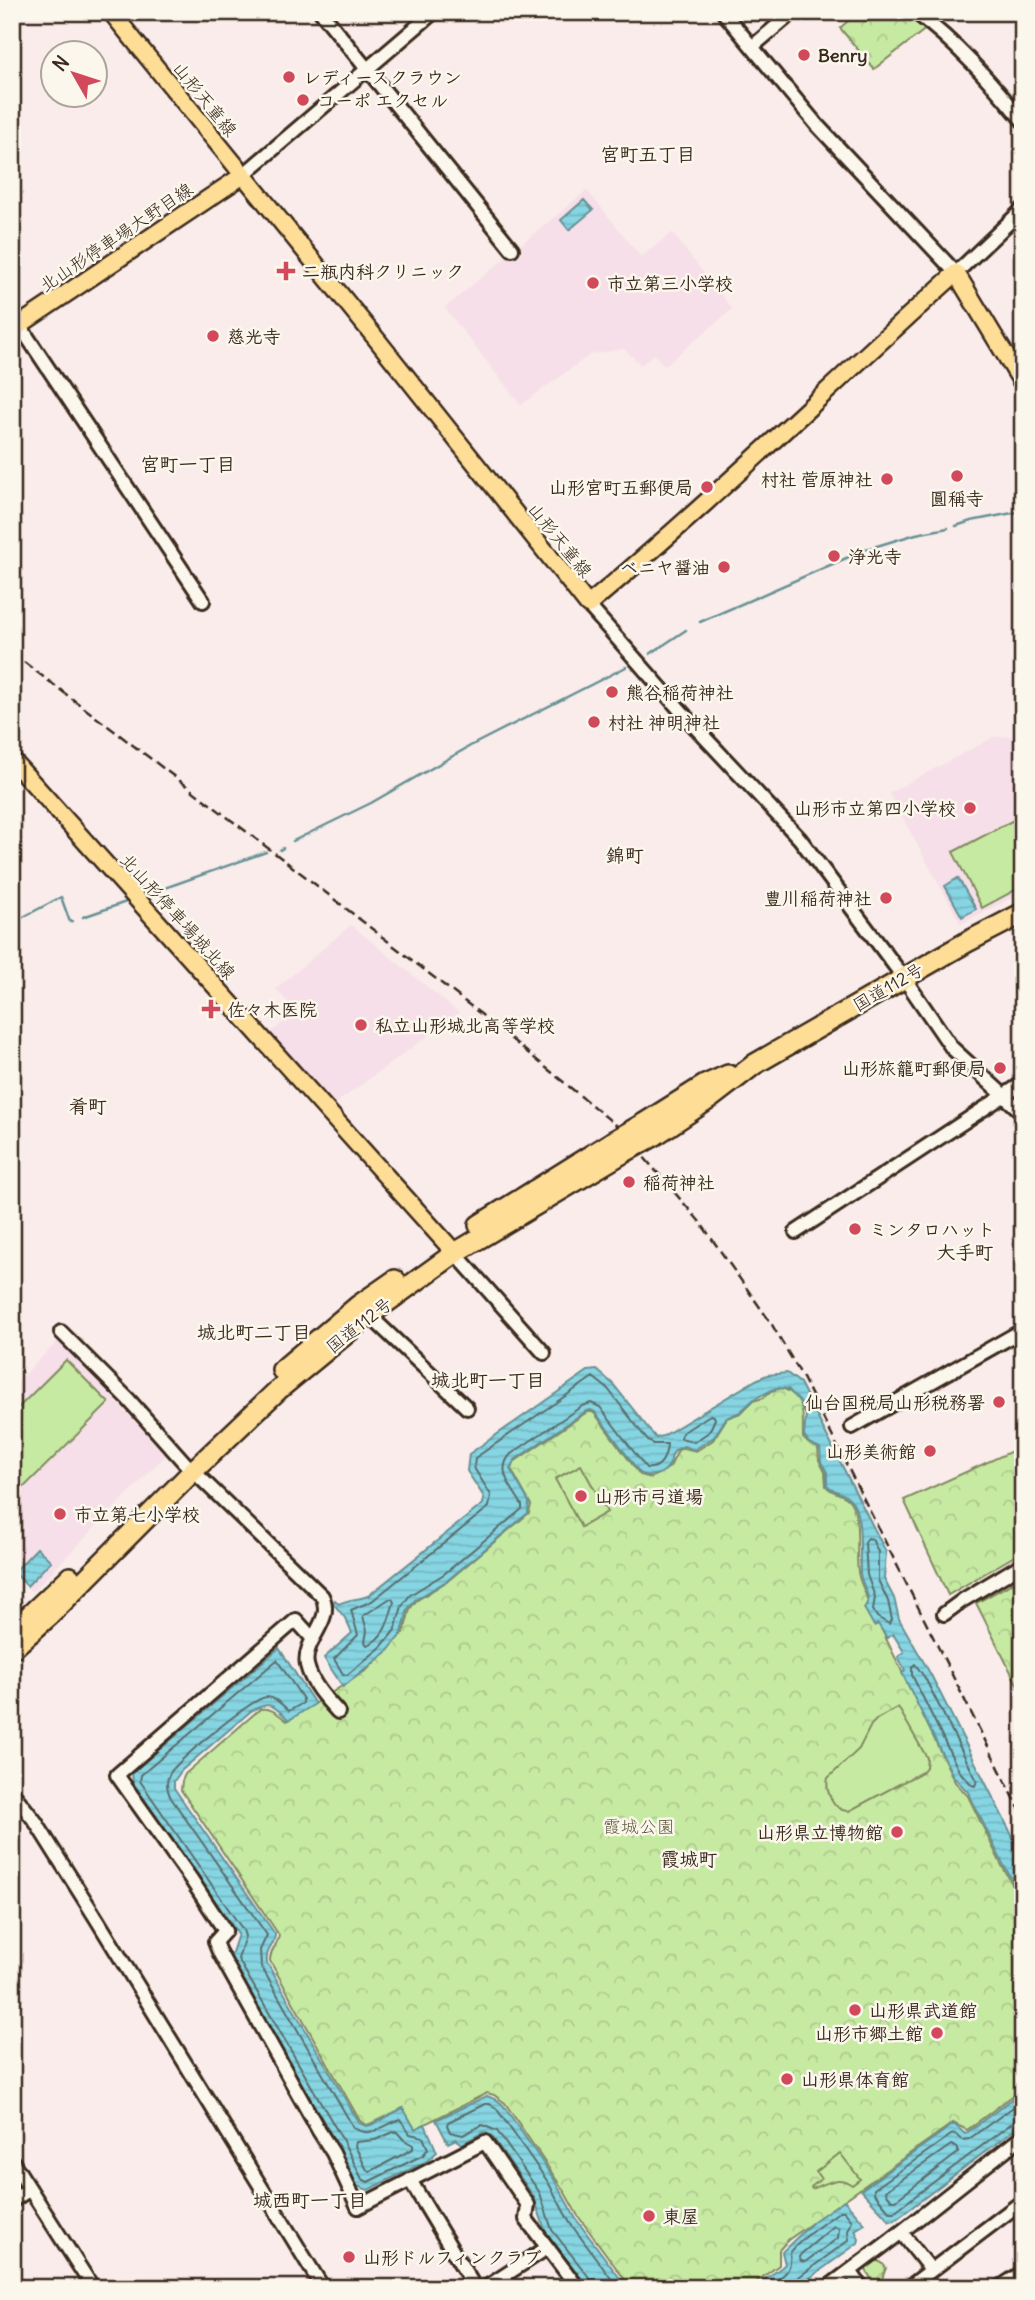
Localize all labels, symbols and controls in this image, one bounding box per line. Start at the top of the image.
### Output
north arrow [38,38,108,108]
place label: Benry [818,44,867,67]
marker: Benry [796,47,812,63]
text: N [47,51,74,76]
street label: 山形天童線 [168,57,242,141]
place label: レディースクラウン [303,66,462,89]
marker: レディースクラウン [281,69,297,85]
place label: コーポ エクセル [317,89,448,112]
marker: コーポ エクセル [295,92,311,108]
district label: 宮町五丁目 [600,142,696,166]
street label: 北山形停車場大野目線 [35,177,197,297]
place label: 二瓶内科クリニック [302,260,464,283]
marker: 二瓶内科クリニック [276,261,296,281]
place label: 市立第三小学校 [607,272,733,295]
marker: 市立第三小学校 [585,275,601,291]
place label: 慈光寺 [227,325,281,348]
marker: 慈光寺 [205,328,221,344]
district label: 宮町一丁目 [140,452,236,476]
place label: 村社 菅原神社 [761,468,873,491]
marker: 圓稱寺 [949,468,965,484]
marker: 村社 菅原神社 [879,471,895,487]
place label: 山形宮町五郵便局 [549,476,693,499]
marker: 山形宮町五郵便局 [699,479,715,495]
place label: 圓稱寺 [930,487,984,510]
street label: 山形天童線 [523,498,597,582]
place label: 浄光寺 [848,545,902,568]
marker: 浄光寺 [826,548,842,564]
place label: ベニヤ醤油 [620,556,710,579]
marker: ベニヤ醤油 [716,559,732,575]
place label: 熊谷稲荷神社 [626,681,734,704]
marker: 熊谷稲荷神社 [604,684,620,700]
place label: 村社 神明神社 [608,711,720,734]
marker: 村社 神明神社 [586,714,602,730]
place label: 山形市立第四小学校 [794,797,956,820]
marker: 山形市立第四小学校 [962,800,978,816]
district label: 錦町 [606,843,644,867]
street label: 北山形停車場城北線 [115,848,241,984]
place label: 豊川稲荷神社 [764,887,872,910]
marker: 豊川稲荷神社 [878,890,894,906]
street label: 国道112号 [848,958,928,1016]
place label: 佐々木医院 [227,998,317,1021]
marker: 佐々木医院 [201,999,221,1019]
place label: 私立山形城北高等学校 [375,1014,555,1037]
marker: 私立山形城北高等学校 [353,1017,369,1033]
place label: 山形旅籠町郵便局 [842,1057,986,1080]
marker: 山形旅籠町郵便局 [992,1060,1008,1076]
district label: 肴町 [69,1094,107,1118]
place label: 稲荷神社 [643,1171,715,1194]
marker: 稲荷神社 [621,1174,637,1190]
place label: ミンタロハット [869,1218,995,1241]
marker: ミンタロハット [847,1221,863,1237]
district label: 大手町 [936,1240,994,1264]
street label: 国道112号 [321,1292,397,1358]
district label: 城北町二丁目 [197,1320,311,1344]
district label: 城北町一丁目 [431,1368,545,1392]
place label: 仙台国税局山形税務署 [805,1391,985,1414]
marker: 仙台国税局山形税務署 [991,1394,1007,1410]
place label: 山形美術館 [826,1440,916,1463]
marker: 山形美術館 [922,1443,938,1459]
place label: 山形市弓道場 [595,1485,703,1508]
marker: 山形市弓道場 [573,1488,589,1504]
place label: 市立第七小学校 [74,1503,200,1526]
marker: 市立第七小学校 [52,1506,68,1522]
park label: 霞城公園 [603,1815,675,1838]
place label: 山形県立博物館 [757,1821,883,1844]
marker: 山形県立博物館 [889,1824,905,1840]
district label: 霞城町 [660,1847,718,1871]
place label: 山形県武道館 [869,1999,977,2022]
marker: 山形県武道館 [847,2002,863,2018]
place label: 山形市郷土館 [815,2022,923,2045]
marker: 山形市郷土館 [929,2025,945,2041]
place label: 山形県体育館 [801,2068,909,2091]
marker: 山形県体育館 [779,2071,795,2087]
district label: 城西町一丁目 [253,2188,367,2212]
place label: 東屋 [663,2205,699,2228]
marker: 東屋 [641,2208,657,2224]
place label: 山形ドルフィンクラブ [363,2246,542,2269]
marker: 山形ドルフィンクラブ [341,2249,357,2265]

